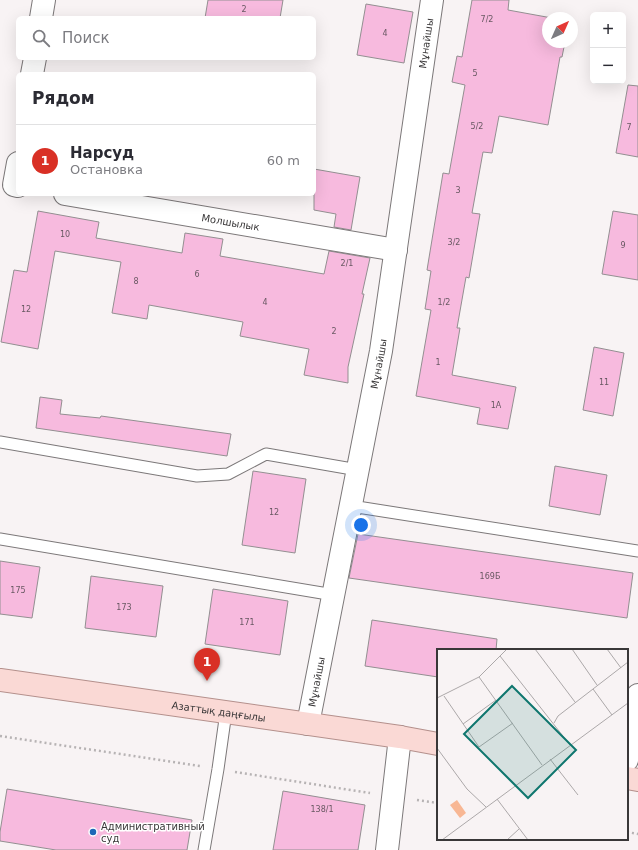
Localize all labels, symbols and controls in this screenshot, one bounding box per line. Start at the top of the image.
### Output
house number: 2 [241,5,247,14]
north arrow [542,12,578,48]
map controls [590,12,626,84]
button: + [590,12,626,48]
house number: 7/2 [481,15,493,24]
search box [16,16,316,60]
street label: Мұнайшы [417,17,435,69]
icon: search [30,27,52,49]
text: Поиск [62,29,110,47]
house number: 4 [382,29,388,38]
button: − [590,48,626,84]
house number: 5 [472,69,478,78]
text: Рядом [32,88,95,108]
house number: 5/2 [471,122,483,131]
house number: 7 [626,123,632,132]
text: Нарсуд [70,144,134,162]
text: 1 [40,153,50,168]
text: 60 m [267,153,300,168]
text: Остановка [70,162,143,177]
house number: 3 [455,186,461,195]
street label: Молшылык [201,212,260,233]
house number: 10 [60,230,70,239]
house number: 3/2 [448,238,460,247]
house number: 9 [620,241,626,250]
house number: 2/1 [341,259,353,268]
house number: 6 [194,270,200,279]
house number: 8 [133,277,139,286]
house number: 4 [262,298,268,307]
house number: 1/2 [438,298,450,307]
house number: 12 [21,305,31,314]
house number: 2 [331,327,337,336]
street label: Мұнайшы [369,338,389,390]
house number: 1 [435,358,441,367]
house number: 11 [599,378,609,387]
house number: 1А [491,401,502,410]
house number: 12 [269,508,279,517]
your location [351,515,371,535]
house number: 169Б [480,572,500,581]
house number: 175 [10,586,26,595]
house number: 173 [116,603,132,612]
house number: 171 [239,618,255,627]
pin: 1 [194,648,220,681]
inset map [437,649,628,840]
street label: Мұнайшы [306,656,327,708]
street label: Азаттық даңғылы [171,700,266,724]
house number: 138/1 [310,805,334,814]
place label: Административный суд [101,821,205,844]
marker: Административный суд [88,827,98,837]

